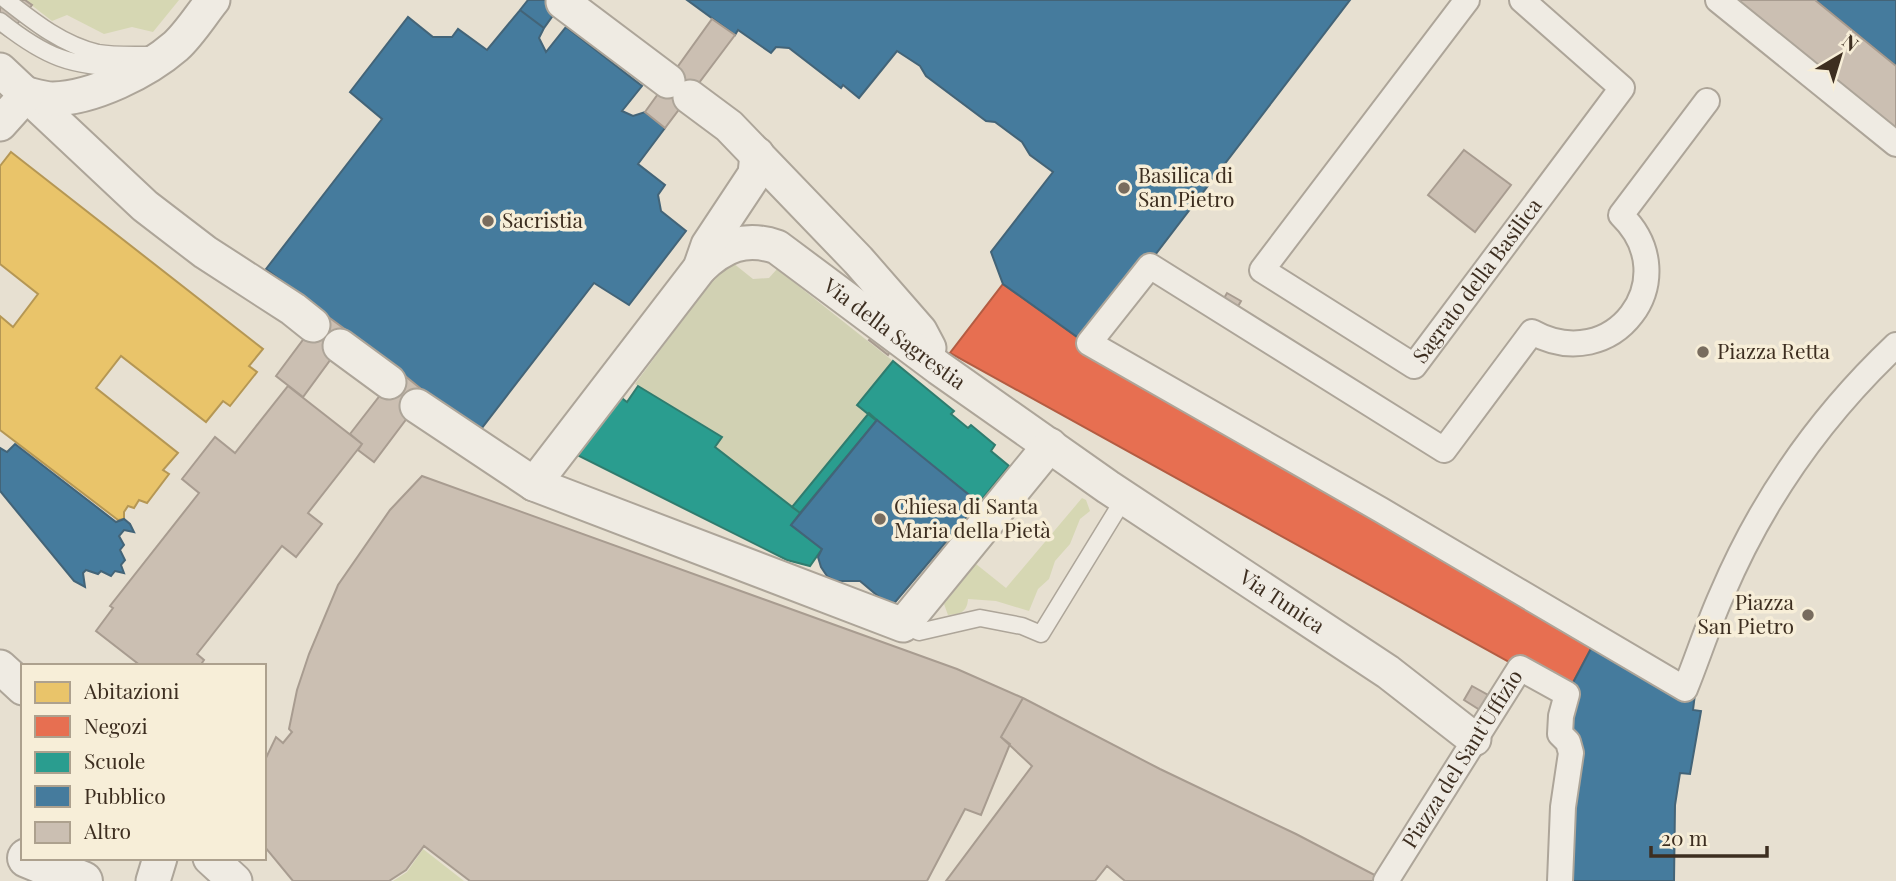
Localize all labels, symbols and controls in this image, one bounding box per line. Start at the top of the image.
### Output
north arrow [1805,21,1875,91]
text: N [1838,27,1865,56]
place label: Basilica di San Pietro [1138,160,1235,212]
marker: Basilica di San Pietro [1116,180,1132,196]
street label: Sagrato della Basilica [1405,191,1547,368]
place label: Sacristia [502,205,583,233]
marker: Sacristia [480,213,496,229]
street label: Via della Sagrestia [818,270,973,395]
place label: Piazza Retta [1717,336,1831,364]
marker: Piazza Retta [1695,344,1711,360]
place label: Chiesa di Santa Maria della Pietà [894,491,1051,543]
marker: Chiesa di Santa Maria della Pietà [872,511,888,527]
street label: Via Tunica [1234,561,1331,639]
place label: Piazza San Pietro [1698,587,1795,639]
marker: Piazza San Pietro [1800,607,1816,623]
street label: Piazza del Sant'Uffizio [1394,663,1528,853]
legend [21,664,266,860]
text: Abitazioni [83,676,179,704]
text: Negozi [84,711,148,739]
text: Scuole [84,746,145,774]
text: Pubblico [84,781,166,809]
scale bar [1651,814,1766,858]
text: Altro [83,816,131,844]
text: 20 m [1661,823,1708,851]

